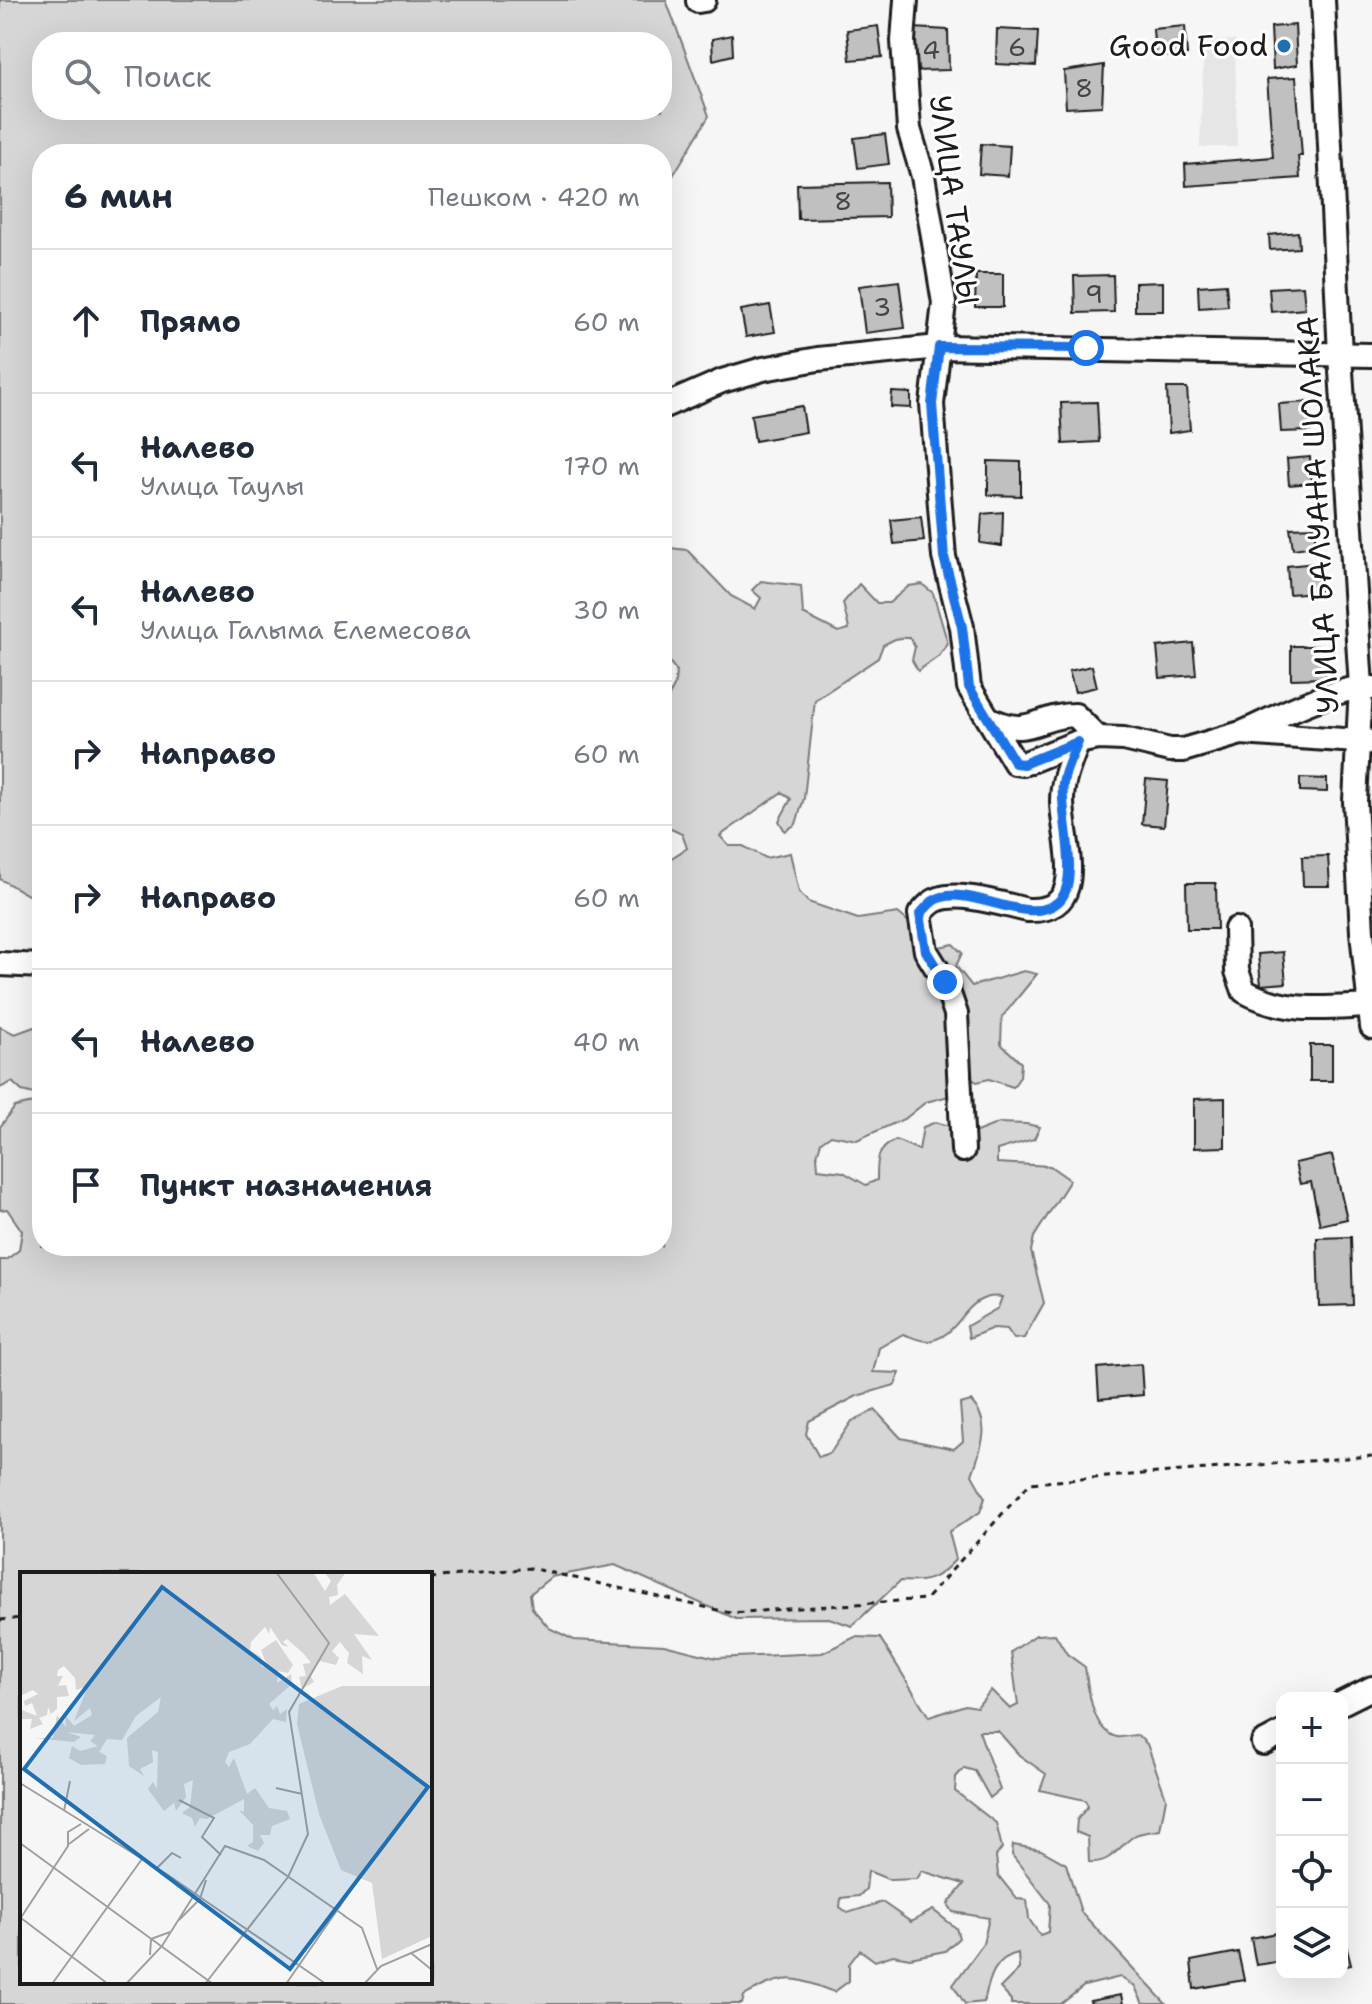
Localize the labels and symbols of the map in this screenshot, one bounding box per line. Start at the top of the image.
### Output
place label: Good Food [1109,25,1268,66]
house number: 6 [1008,29,1026,64]
house number: 4 [922,32,940,67]
marker: Good Food [1275,37,1293,55]
house number: 8 [1075,70,1093,105]
street label: УЛИЦА ТАУЛЫ [919,92,990,308]
house number: 8 [834,183,852,218]
house number: 9 [1085,276,1103,311]
house number: 3 [873,289,891,324]
street label: УЛИЦА БАЛУАНА ШОЛАКА [1287,315,1348,715]
route start [1068,330,1104,366]
route end [927,964,963,1000]
inset map [20,1572,432,1984]

